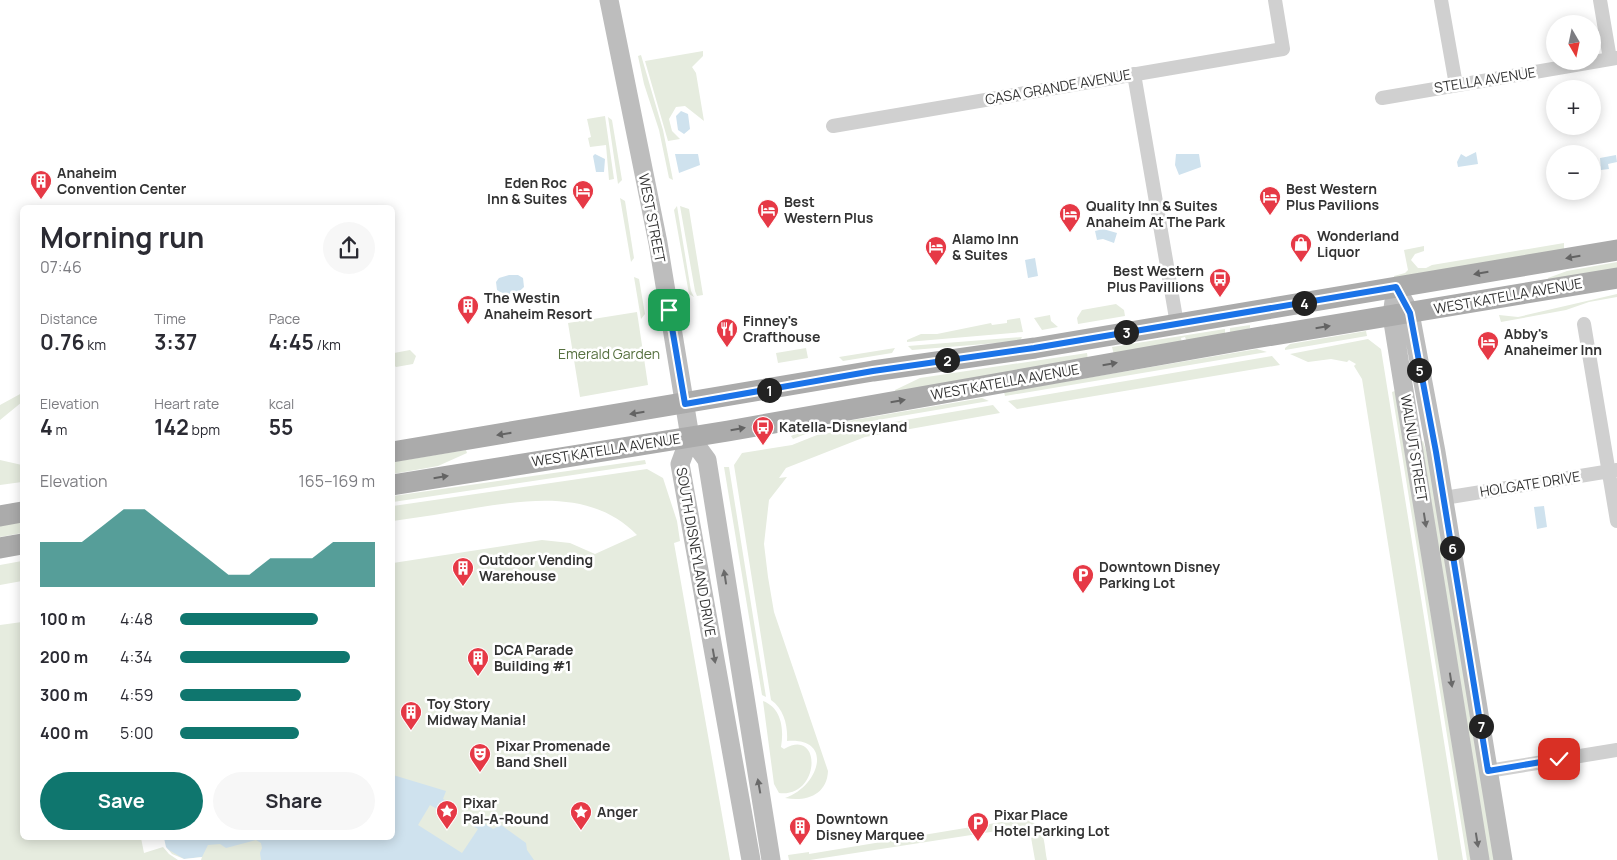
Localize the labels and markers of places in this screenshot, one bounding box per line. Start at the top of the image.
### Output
place label: Anaheim Convention Center [57,163,187,198]
building icon: Anaheim Convention Center [29,169,53,200]
place label: Eden Roc Inn & Suites [487,173,567,208]
hotel icon: Eden Roc Inn & Suites [571,179,595,210]
place label: Best Western Plus Pavilions [1286,179,1379,214]
hotel icon: Best Western Plus Pavilions [1258,185,1282,216]
place label: Best Western Plus [784,192,874,227]
place label: Quality Inn & Suites Anaheim At The Park [1086,196,1226,231]
hotel icon: Best Western Plus [756,198,780,229]
hotel icon: Quality Inn & Suites Anaheim At The Park [1058,202,1082,233]
place label: Wonderland Liquor [1317,226,1399,261]
place label: Alamo Inn & Suites [952,229,1019,264]
shop icon: Wonderland Liquor [1289,232,1313,263]
hotel icon: Alamo Inn & Suites [924,235,948,266]
place label: Best Western Plus Pavillions [1107,261,1204,296]
bus stop icon: Best Western Plus Pavillions [1208,267,1232,298]
place label: The Westin Anaheim Resort [484,288,592,323]
pin [648,289,690,331]
pin: 4 [1292,290,1316,316]
building icon: The Westin Anaheim Resort [456,294,480,325]
place label: Finney's Crafthouse [743,311,820,346]
restaurant icon: Finney's Crafthouse [715,317,739,348]
pin: 3 [1114,320,1138,344]
place label: Abby's Anaheimer Inn [1504,324,1602,359]
hotel icon: Abby's Anaheimer Inn [1476,330,1500,361]
pin: 2 [934,348,960,372]
pin: 5 [1406,358,1432,382]
pin: 1 [756,378,782,402]
bus stop icon: Katella-Disneyland [751,415,775,446]
place label: Katella-Disneyland [779,417,907,436]
pin: 6 [1440,536,1464,560]
place label: Outdoor Vending Warehouse [479,550,593,585]
building icon: Outdoor Vending Warehouse [451,556,475,587]
place label: Downtown Disney Parking Lot [1099,557,1220,592]
parking icon: Downtown Disney Parking Lot [1071,563,1095,594]
place label: DCA Parade Building #1 [494,640,573,675]
building icon: DCA Parade Building #1 [466,646,490,677]
place label: Toy Story Midway Mania! [427,694,526,729]
building icon: Toy Story Midway Mania! [399,700,423,731]
pin: 7 [1468,714,1494,738]
place label: Pixar Promenade Band Shell [496,736,610,771]
pin [1538,738,1580,780]
theatre icon: Pixar Promenade Band Shell [468,742,492,773]
place label: Pixar Pal-A-Round [463,793,549,828]
place icon: Pixar Pal-A-Round [435,799,459,830]
place icon: Anger [569,800,593,831]
place label: Anger [597,802,638,821]
place label: Pixar Place Hotel Parking Lot [994,805,1110,840]
place label: Downtown Disney Marquee [816,809,925,844]
parking icon: Pixar Place Hotel Parking Lot [966,811,990,842]
building icon: Downtown Disney Marquee [788,815,812,846]

